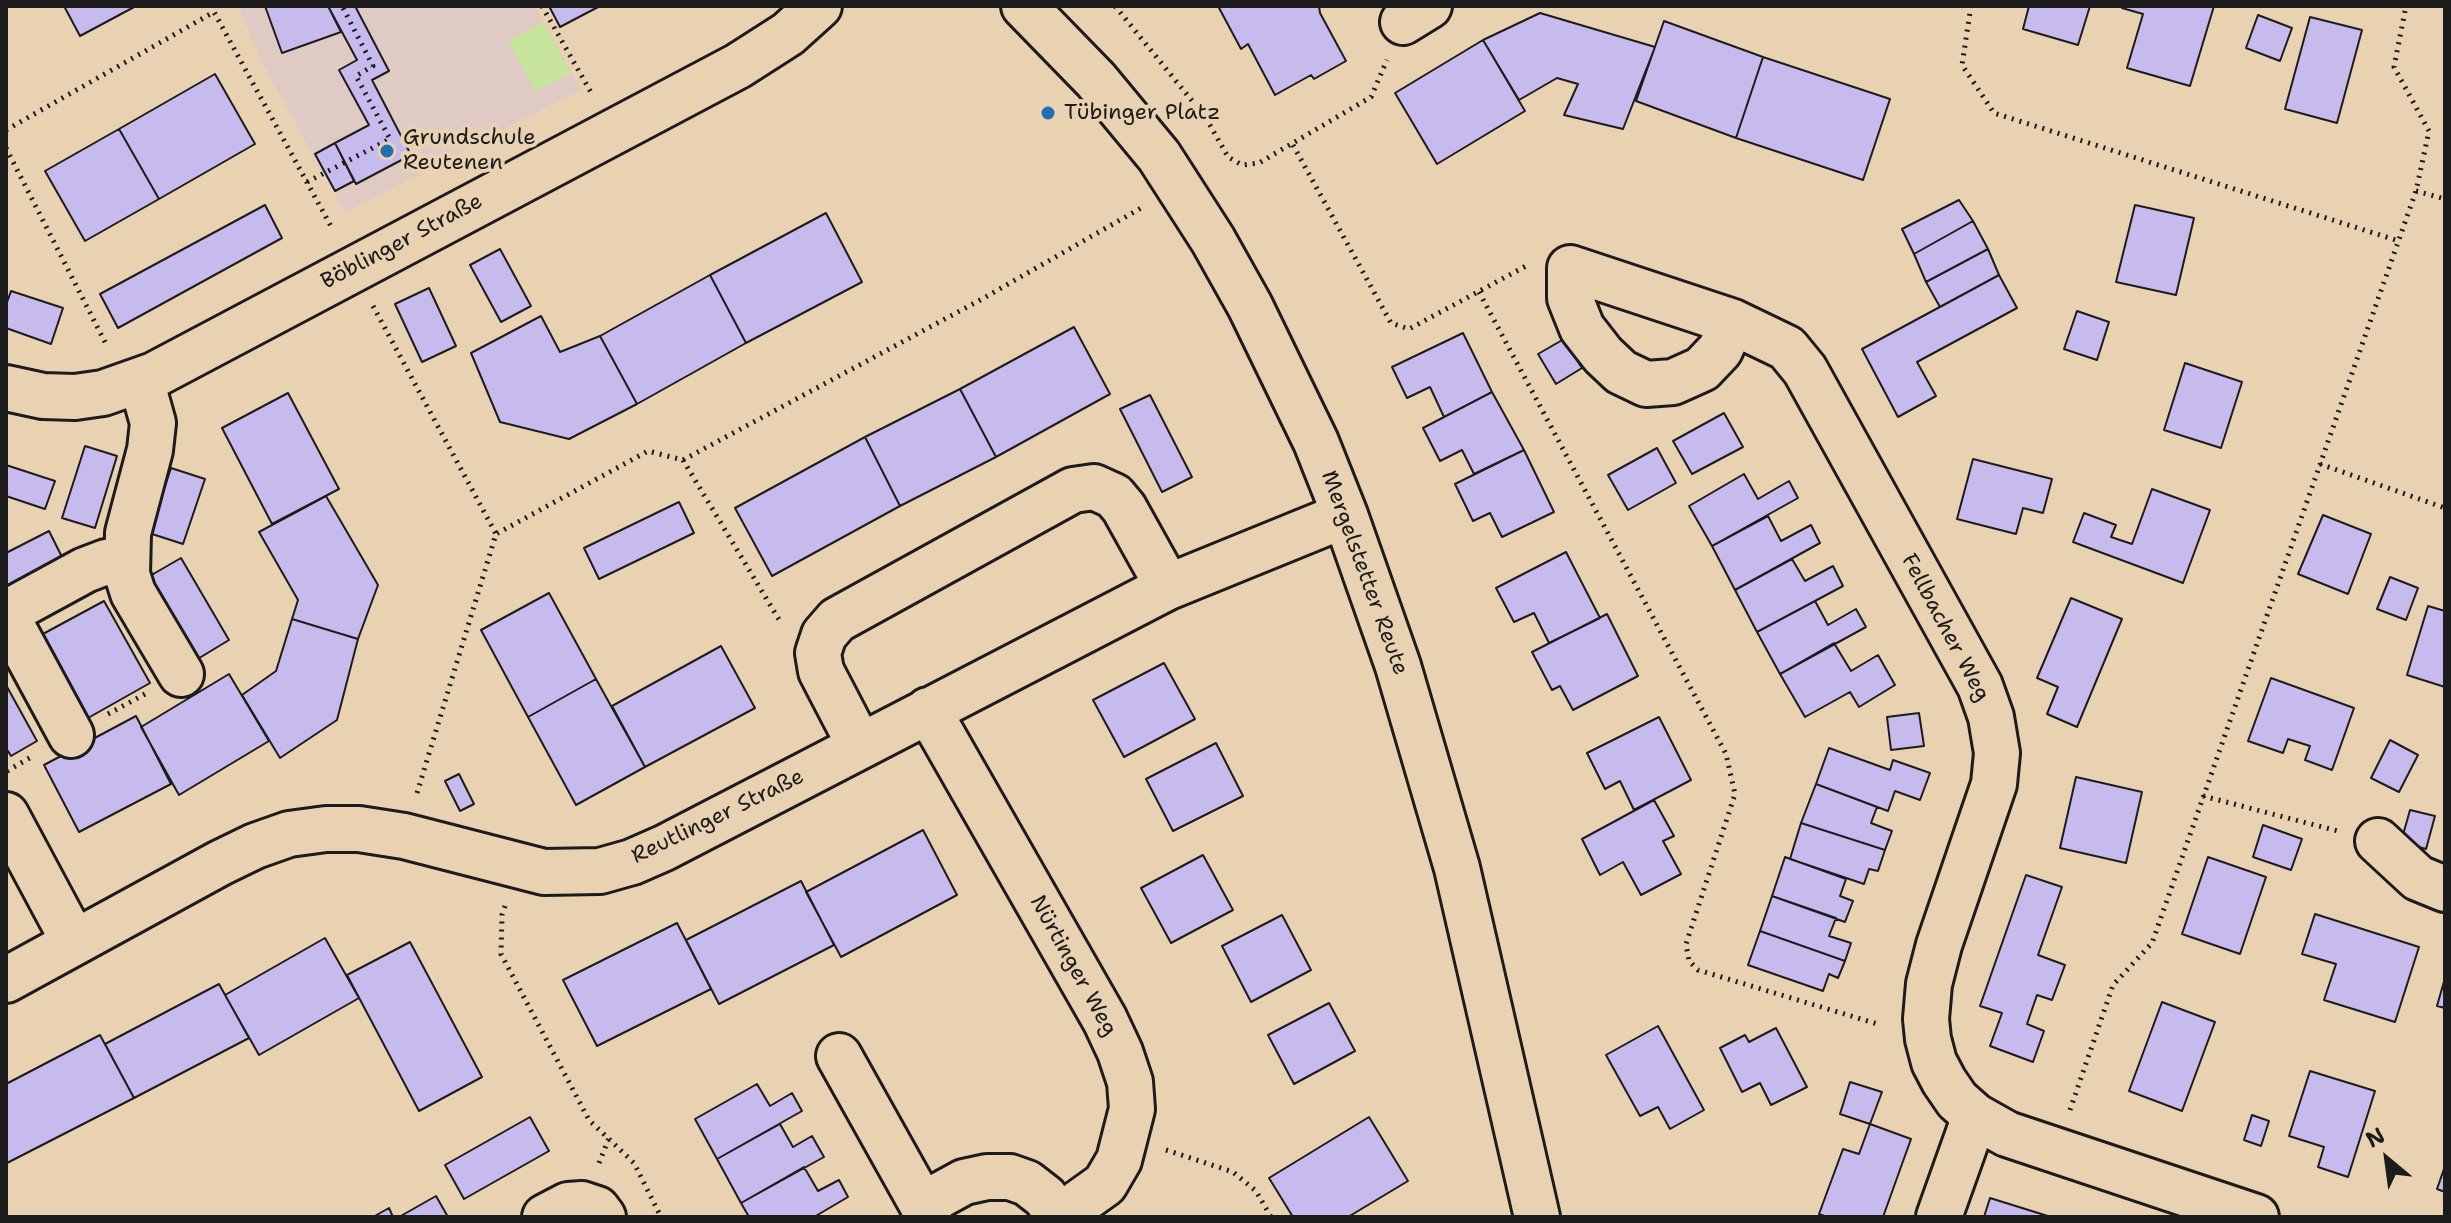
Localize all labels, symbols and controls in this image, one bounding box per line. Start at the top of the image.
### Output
place label: Tübinger Platz [1064,100,1220,126]
marker: Tübinger Platz [1039,104,1057,122]
place label: Grundschule Reutenen [403,125,536,176]
marker: Grundschule Reutenen [378,142,396,160]
street label: Böblinger Straße [317,188,487,296]
street label: Mergelstetter Reute [1315,467,1413,679]
street label: Fellbacher Weg [1895,550,1995,706]
street label: Reutlinger Straße [627,764,809,870]
street label: Nürtinger Weg [1024,891,1122,1041]
north arrow [2347,1119,2427,1199]
text: N [2360,1121,2390,1154]

